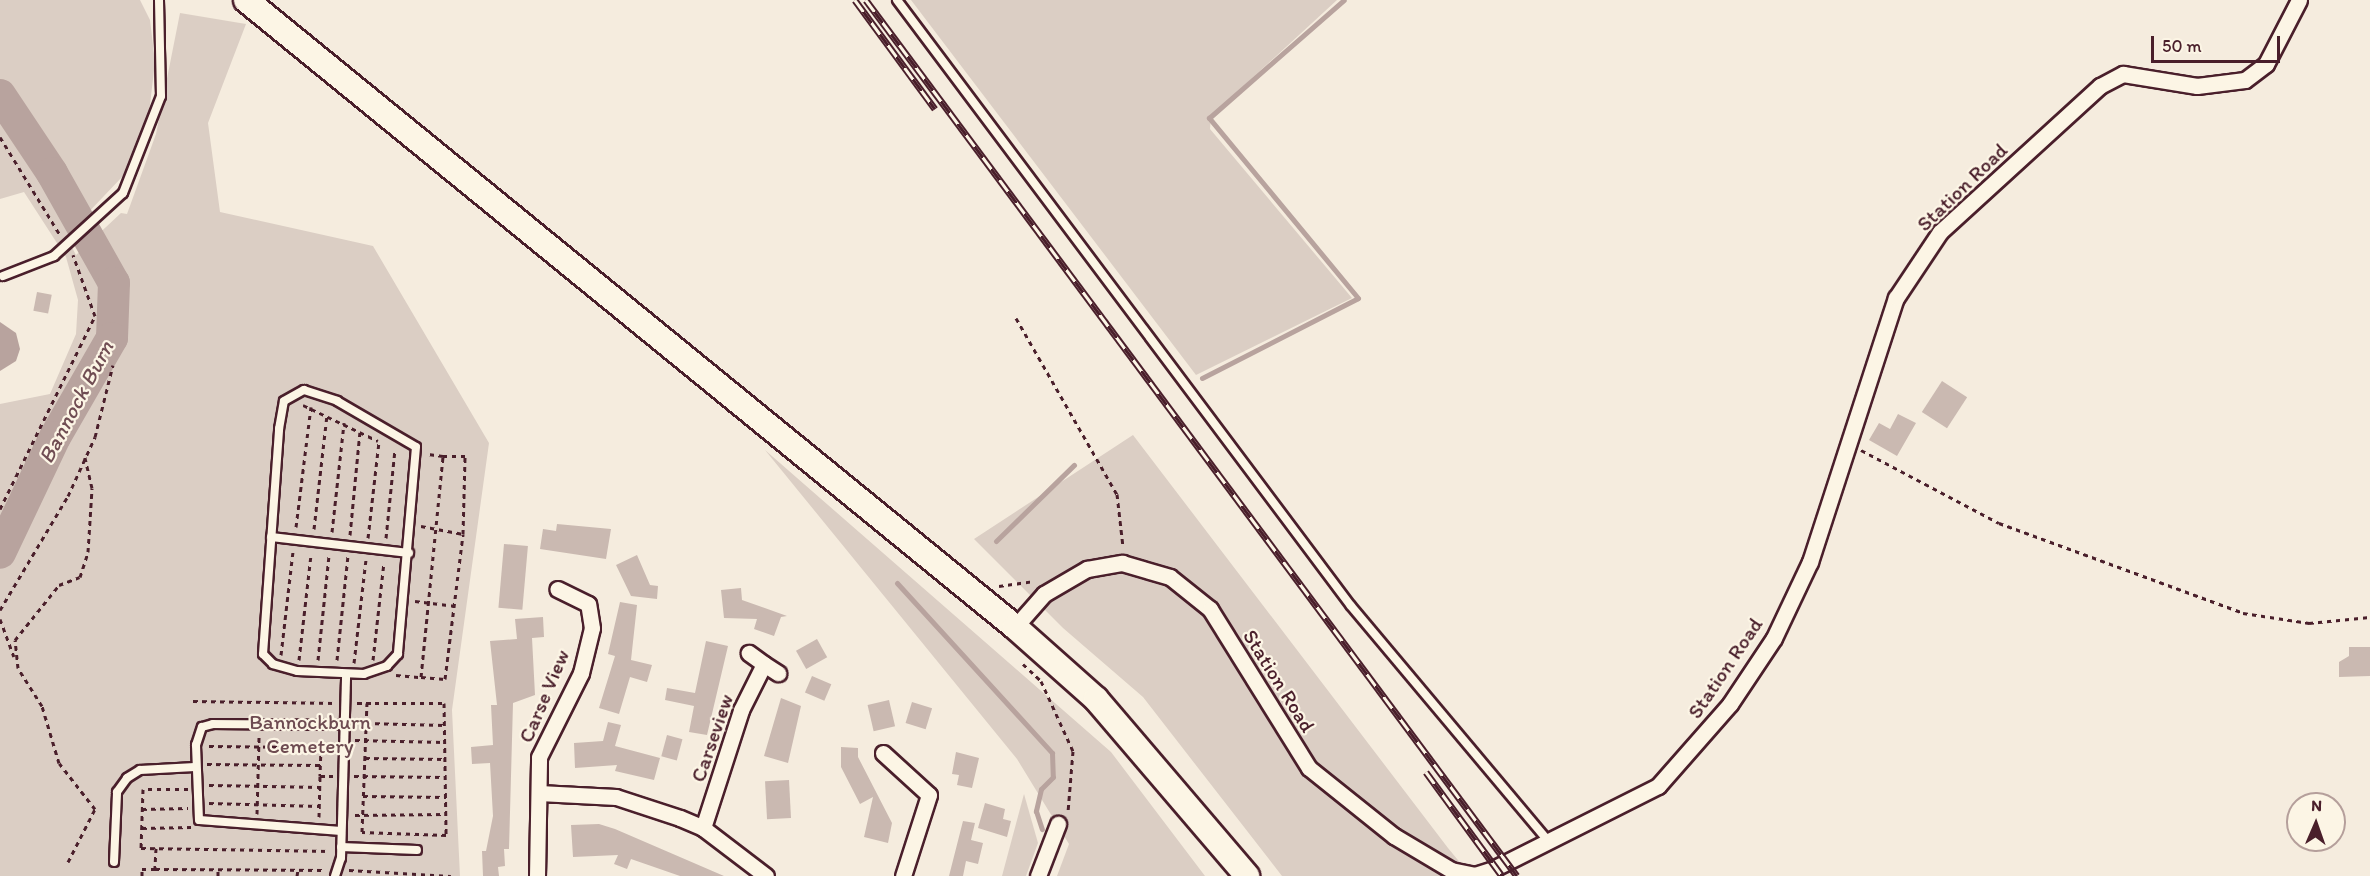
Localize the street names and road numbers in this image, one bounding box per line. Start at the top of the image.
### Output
street label: Station Road [1911,138,2013,236]
street label: Station Road [1682,613,1768,723]
street label: Station Road [1237,625,1321,737]
street label: Carse View [513,646,575,746]
street label: Carseview [685,691,739,785]

